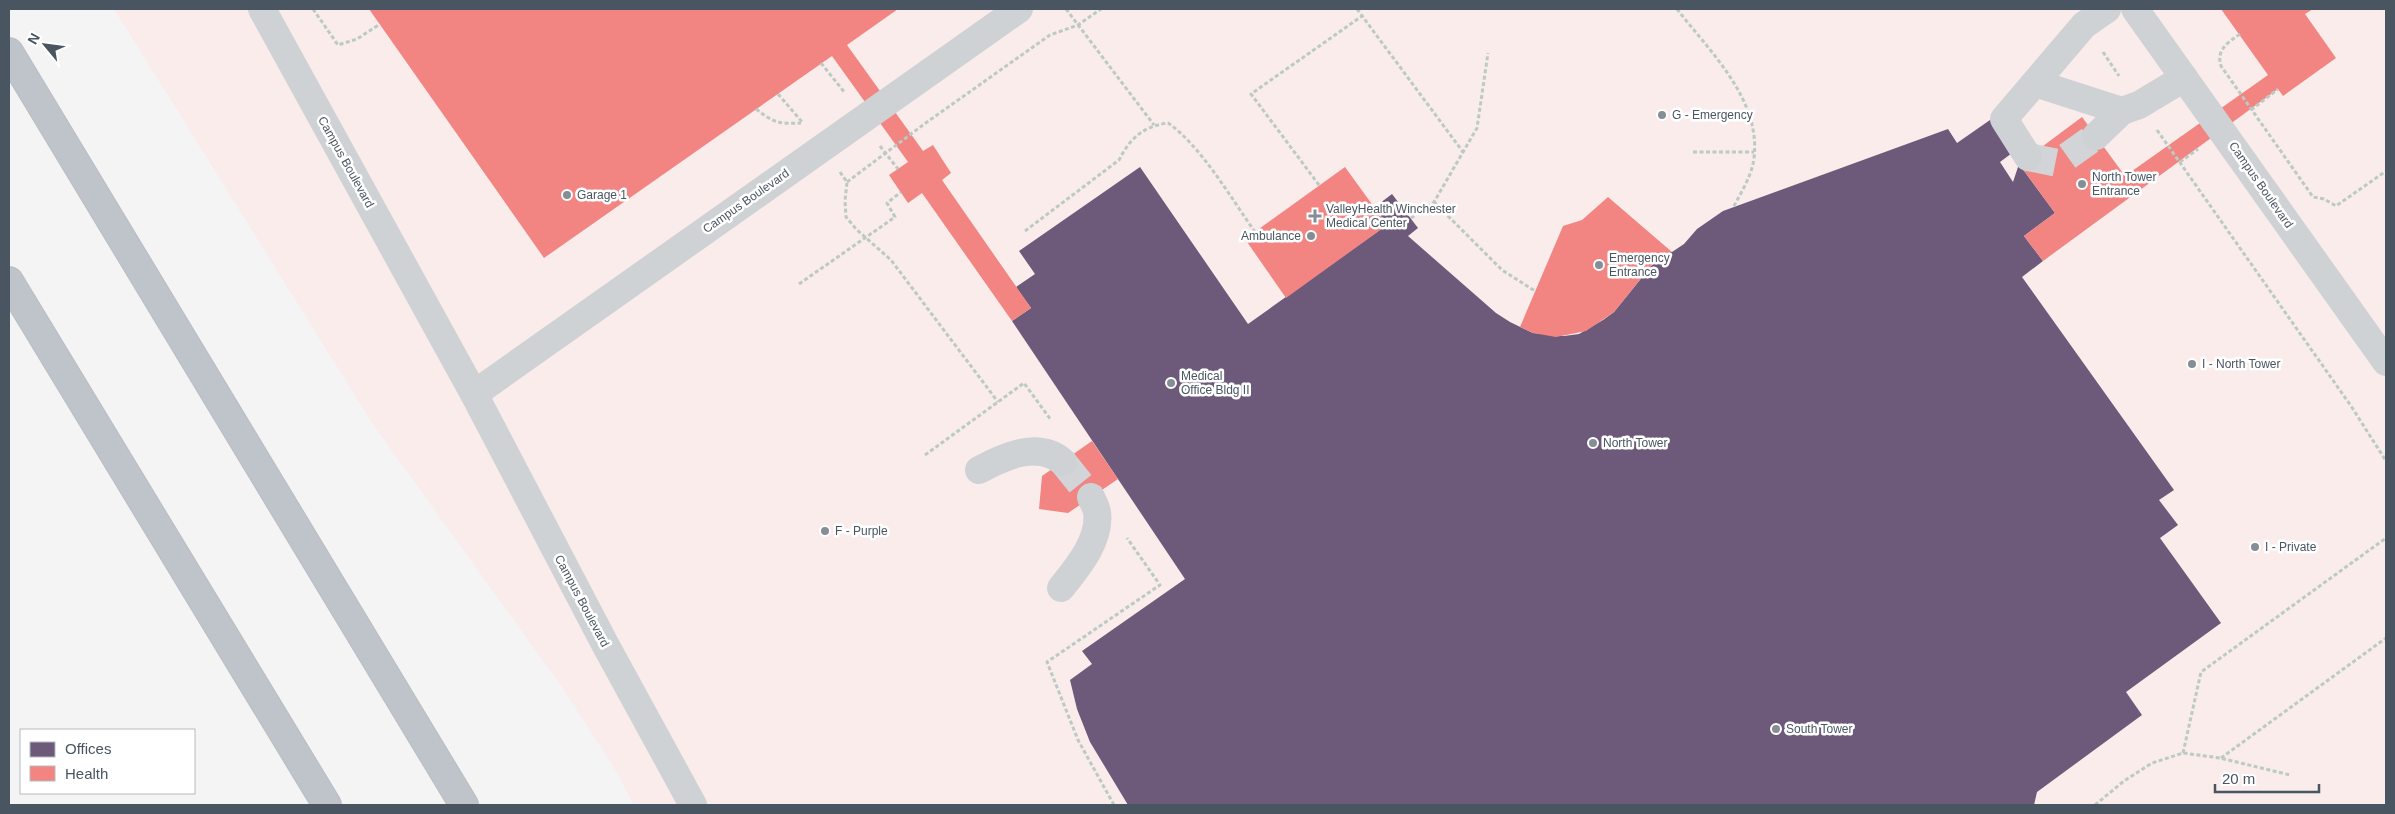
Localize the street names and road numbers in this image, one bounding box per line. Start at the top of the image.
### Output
street label: Campus Boulevard [315,114,377,210]
street label: Campus Boulevard [2226,139,2296,231]
street label: Campus Boulevard [700,166,792,236]
street label: Campus Boulevard [552,553,612,649]

